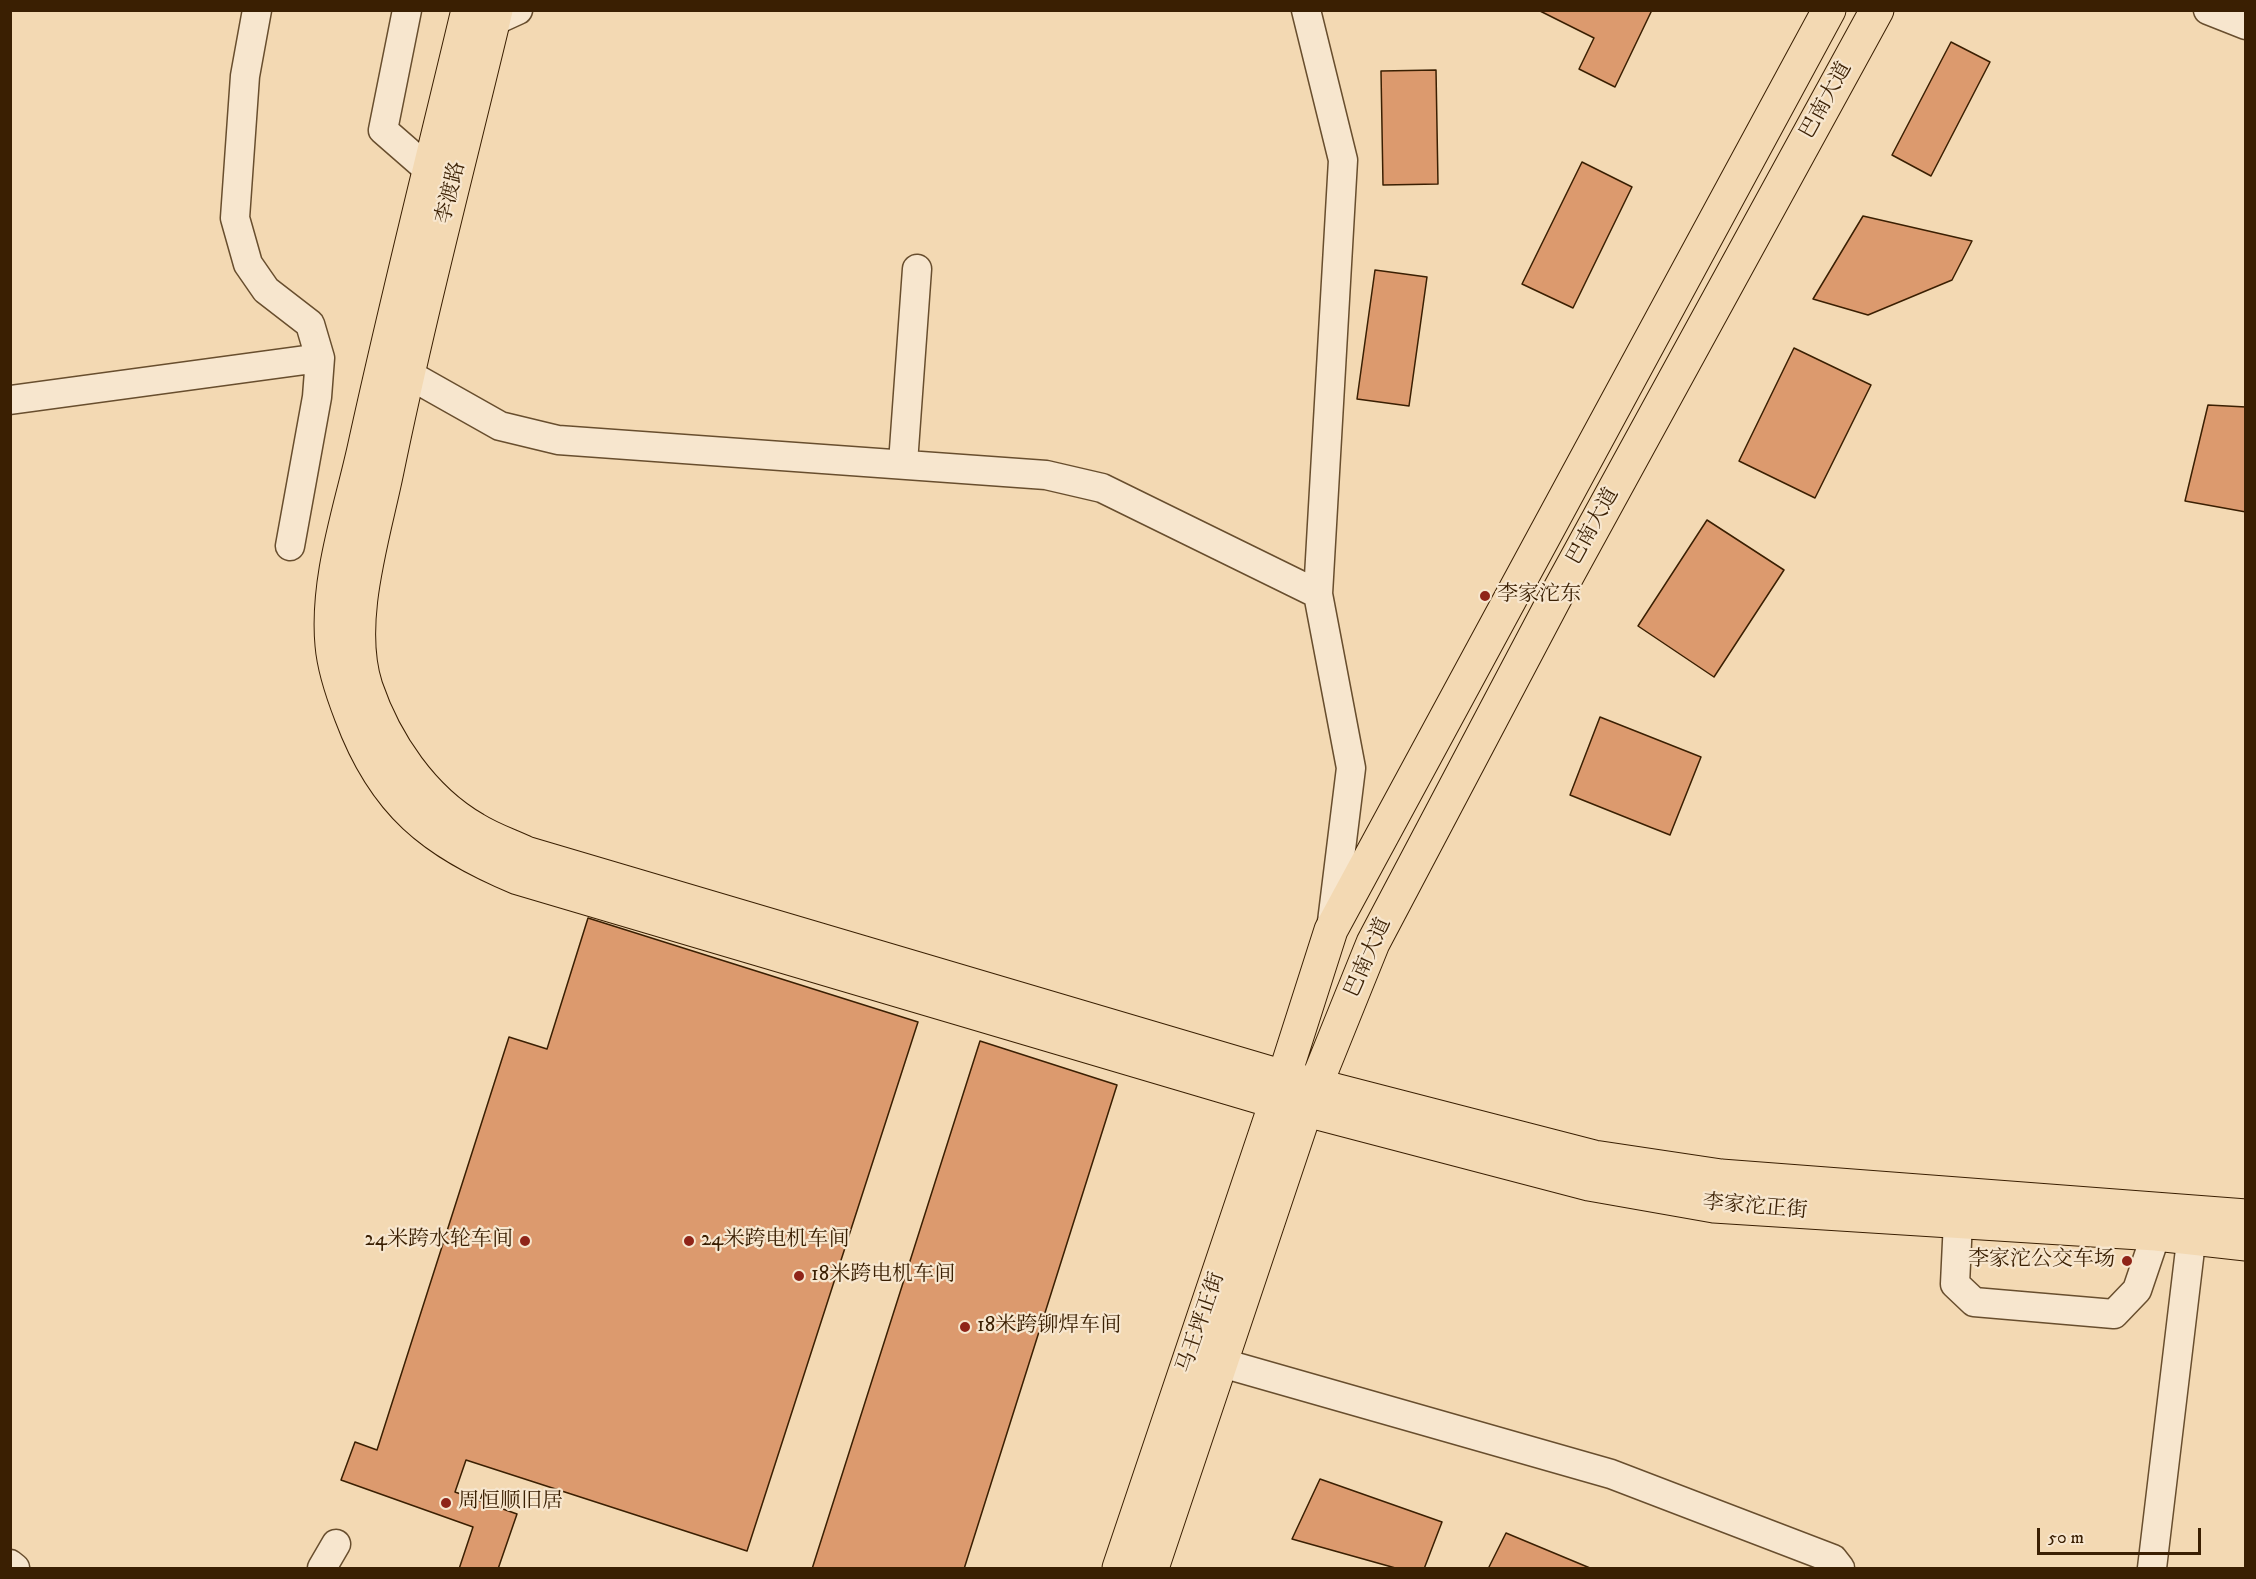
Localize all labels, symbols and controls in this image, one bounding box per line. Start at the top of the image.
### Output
street label: 巴南大道 [1796,58,1858,144]
street label: 李渡路 [432,159,472,227]
street label: 巴南大道 [1563,484,1625,570]
place label: 李家沱东 [1497,583,1581,609]
marker: 李家沱东 [1478,589,1492,603]
street label: 巴南大道 [1340,915,1398,1001]
street label: 李家沱正街 [1702,1191,1808,1225]
place label: 24米跨水轮车间 [365,1228,513,1254]
place label: 24米跨电机车间 [701,1228,849,1254]
marker: 24米跨水轮车间 [518,1234,532,1248]
marker: 24米跨电机车间 [682,1234,696,1248]
place label: 李家沱公交车场 [1968,1248,2115,1274]
marker: 李家沱公交车场 [2120,1254,2134,1268]
place label: 18米跨电机车间 [811,1263,955,1289]
marker: 18米跨电机车间 [792,1269,806,1283]
street label: 马王坪正街 [1173,1269,1231,1377]
place label: 18米跨铆焊车间 [977,1314,1121,1340]
marker: 18米跨铆焊车间 [958,1320,972,1334]
place label: 周恒顺旧居 [458,1490,563,1516]
marker: 周恒顺旧居 [439,1496,453,1510]
scale bar [2040,1516,2204,1554]
text: 50 m [2048,1527,2084,1549]

